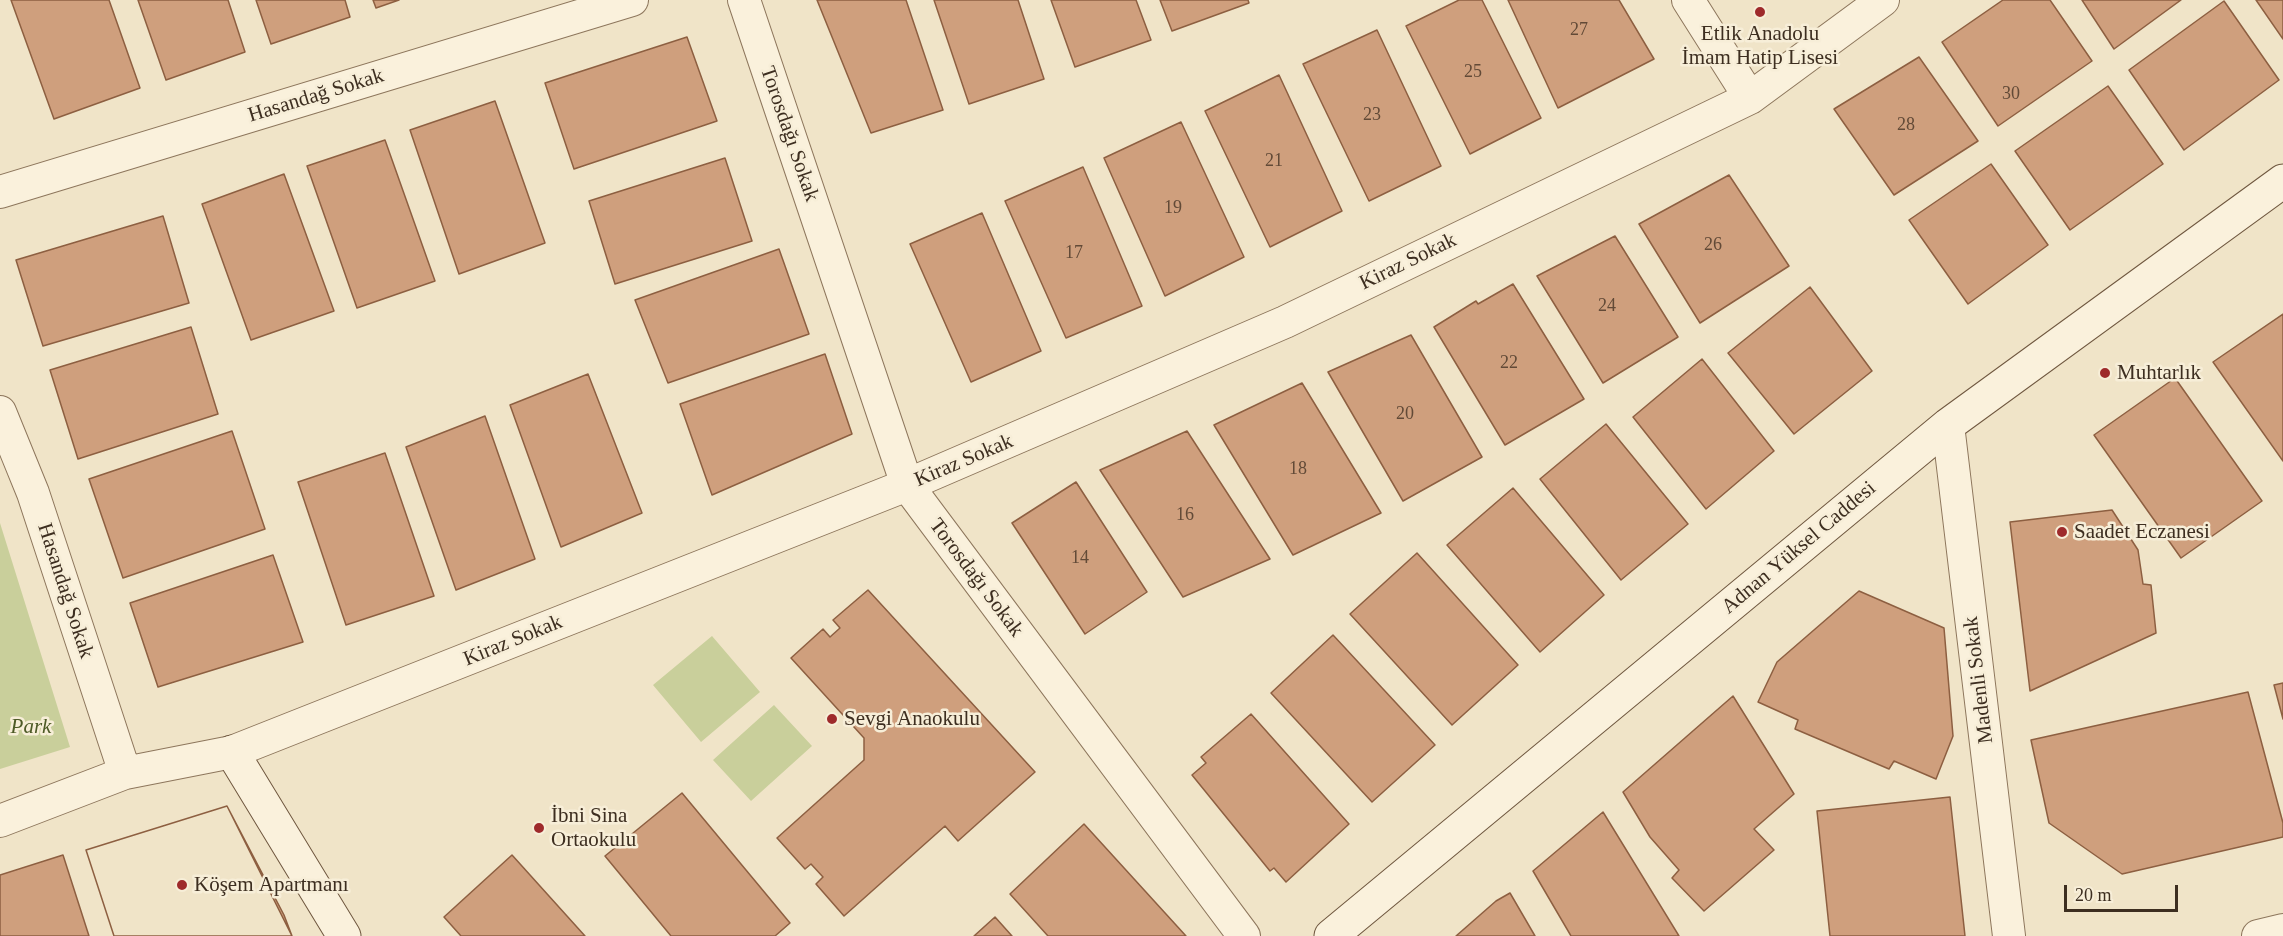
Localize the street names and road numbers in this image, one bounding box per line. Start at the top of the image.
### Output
street label: Hasandağ Sokak [245,63,387,129]
street label: Torosdağı Sokak [754,63,824,205]
street label: Kiraz Sokak [1356,228,1460,296]
street label: Kiraz Sokak [911,429,1017,493]
street label: Adnan Yüksel Caddesi [1717,476,1881,620]
street label: Torosdağı Sokak [923,514,1029,642]
street label: Hasandağ Sokak [31,520,99,662]
street label: Kiraz Sokak [460,610,566,672]
street label: Madenli Sokak [1959,615,1999,745]

